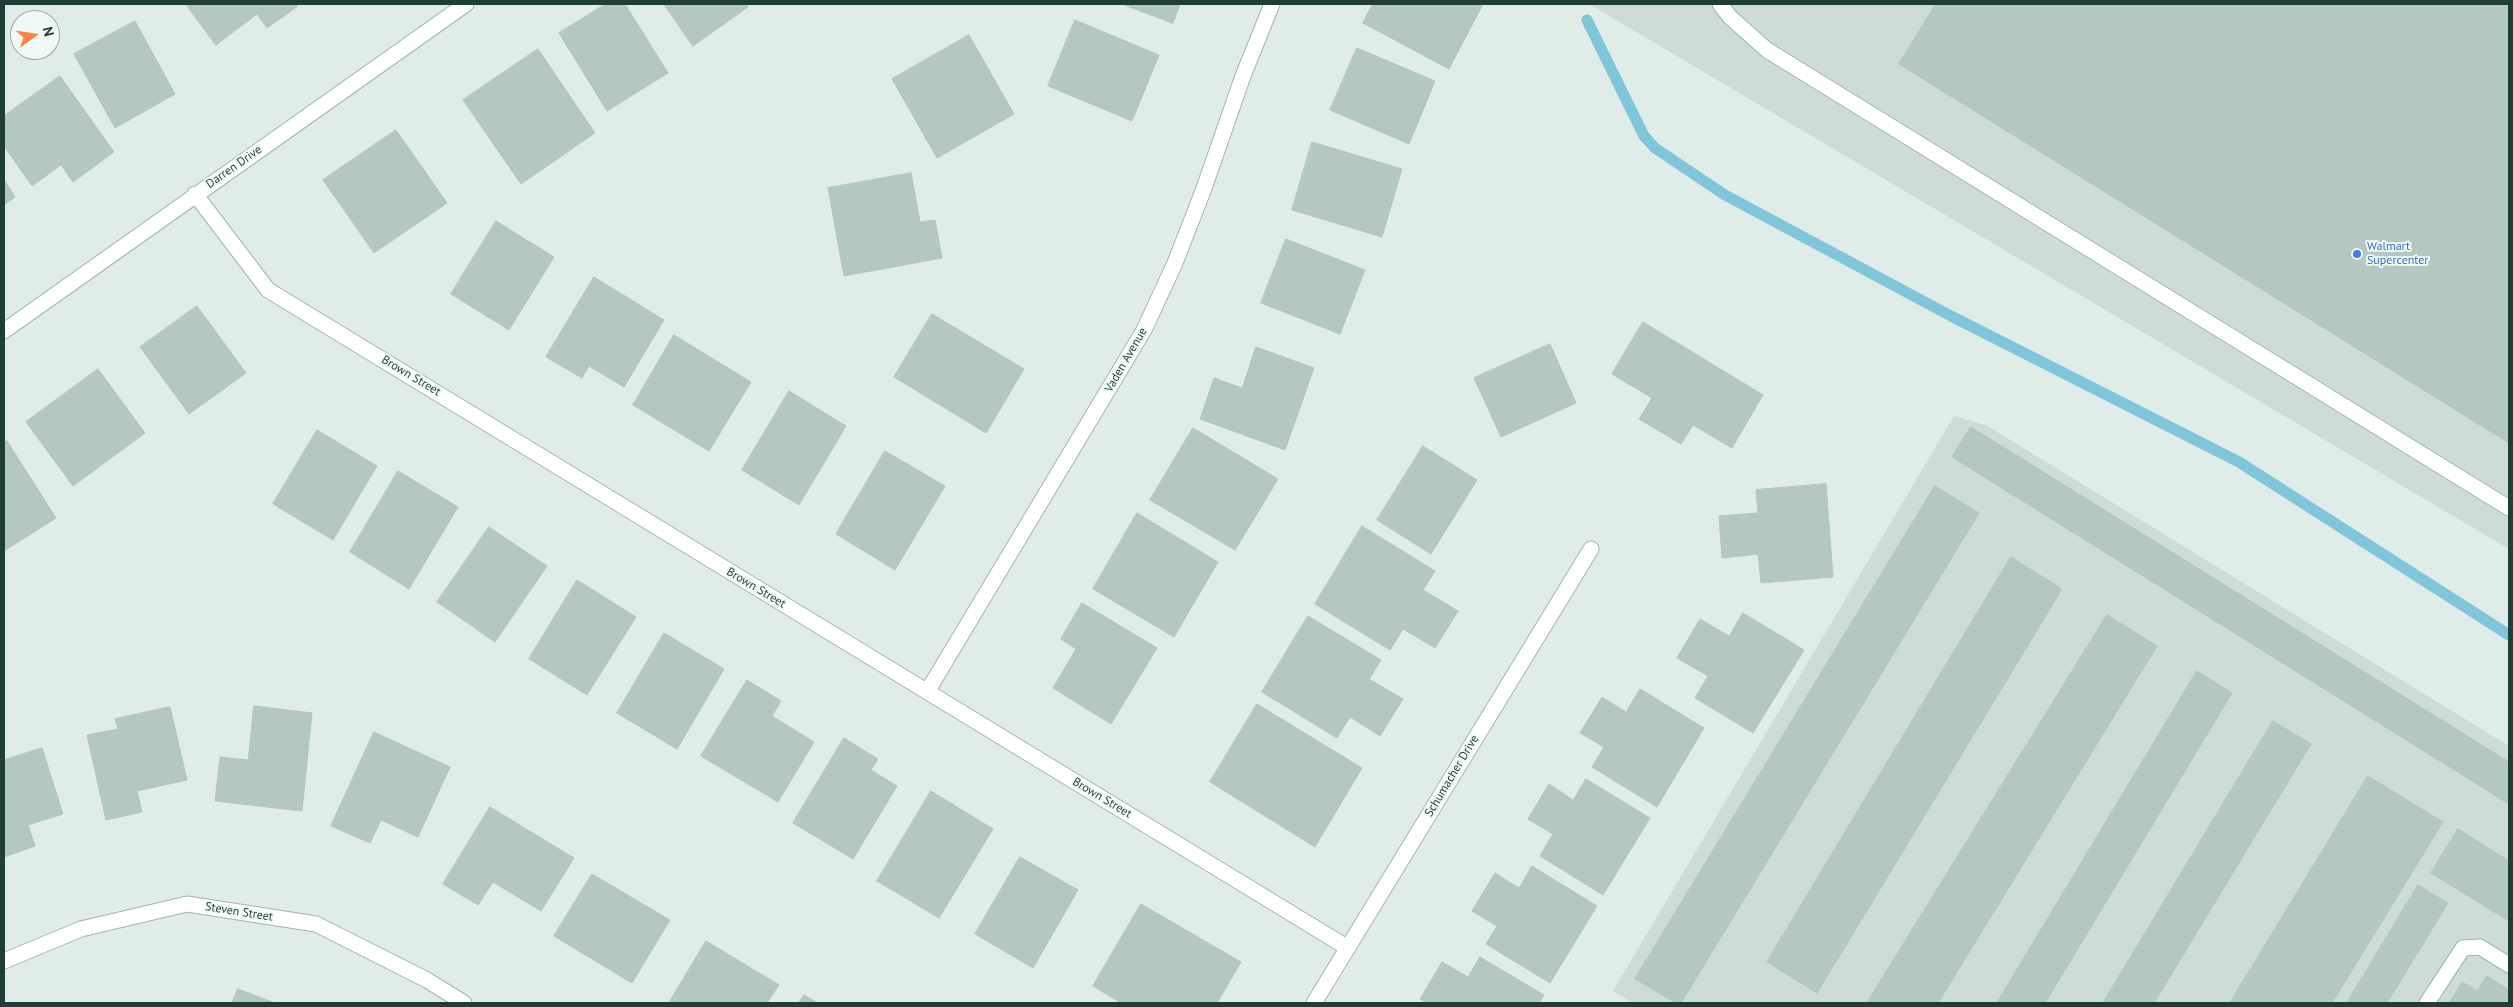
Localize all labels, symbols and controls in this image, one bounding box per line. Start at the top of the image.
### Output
north arrow [10,10,60,60]
text: N [39,25,58,38]
street label: Darren Drive [203,143,265,191]
place label: Walmart Supercenter [2367,240,2428,268]
marker: Walmart Supercenter [2351,248,2363,260]
street label: Vaden Avenue [1102,325,1150,395]
street label: Brown Street [379,353,443,399]
street label: Brown Street [724,565,788,611]
street label: Schumacher Drive [1422,733,1482,819]
street label: Brown Street [1070,775,1134,821]
street label: Steven Street [204,900,274,924]

